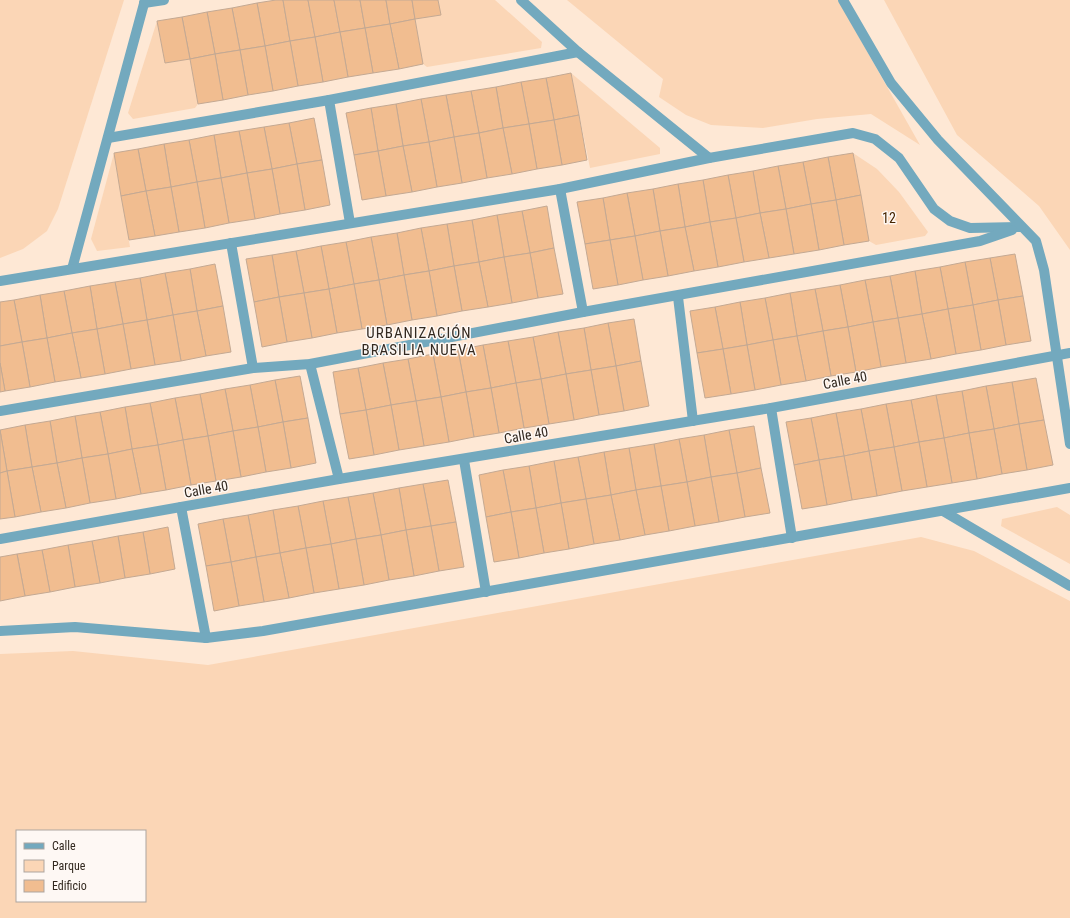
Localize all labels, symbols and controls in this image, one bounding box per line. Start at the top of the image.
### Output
park label: 12 [882,210,896,226]
district label: URBANIZACIÓN BRASILIA NUEVA [361,324,477,359]
street label: Calle 40 [822,368,869,392]
street label: Calle 40 [503,423,549,447]
street label: Calle 40 [183,477,229,501]
legend [16,830,146,902]
text: Calle [52,839,76,853]
text: Parque [52,859,86,873]
text: Edificio [52,879,87,893]

